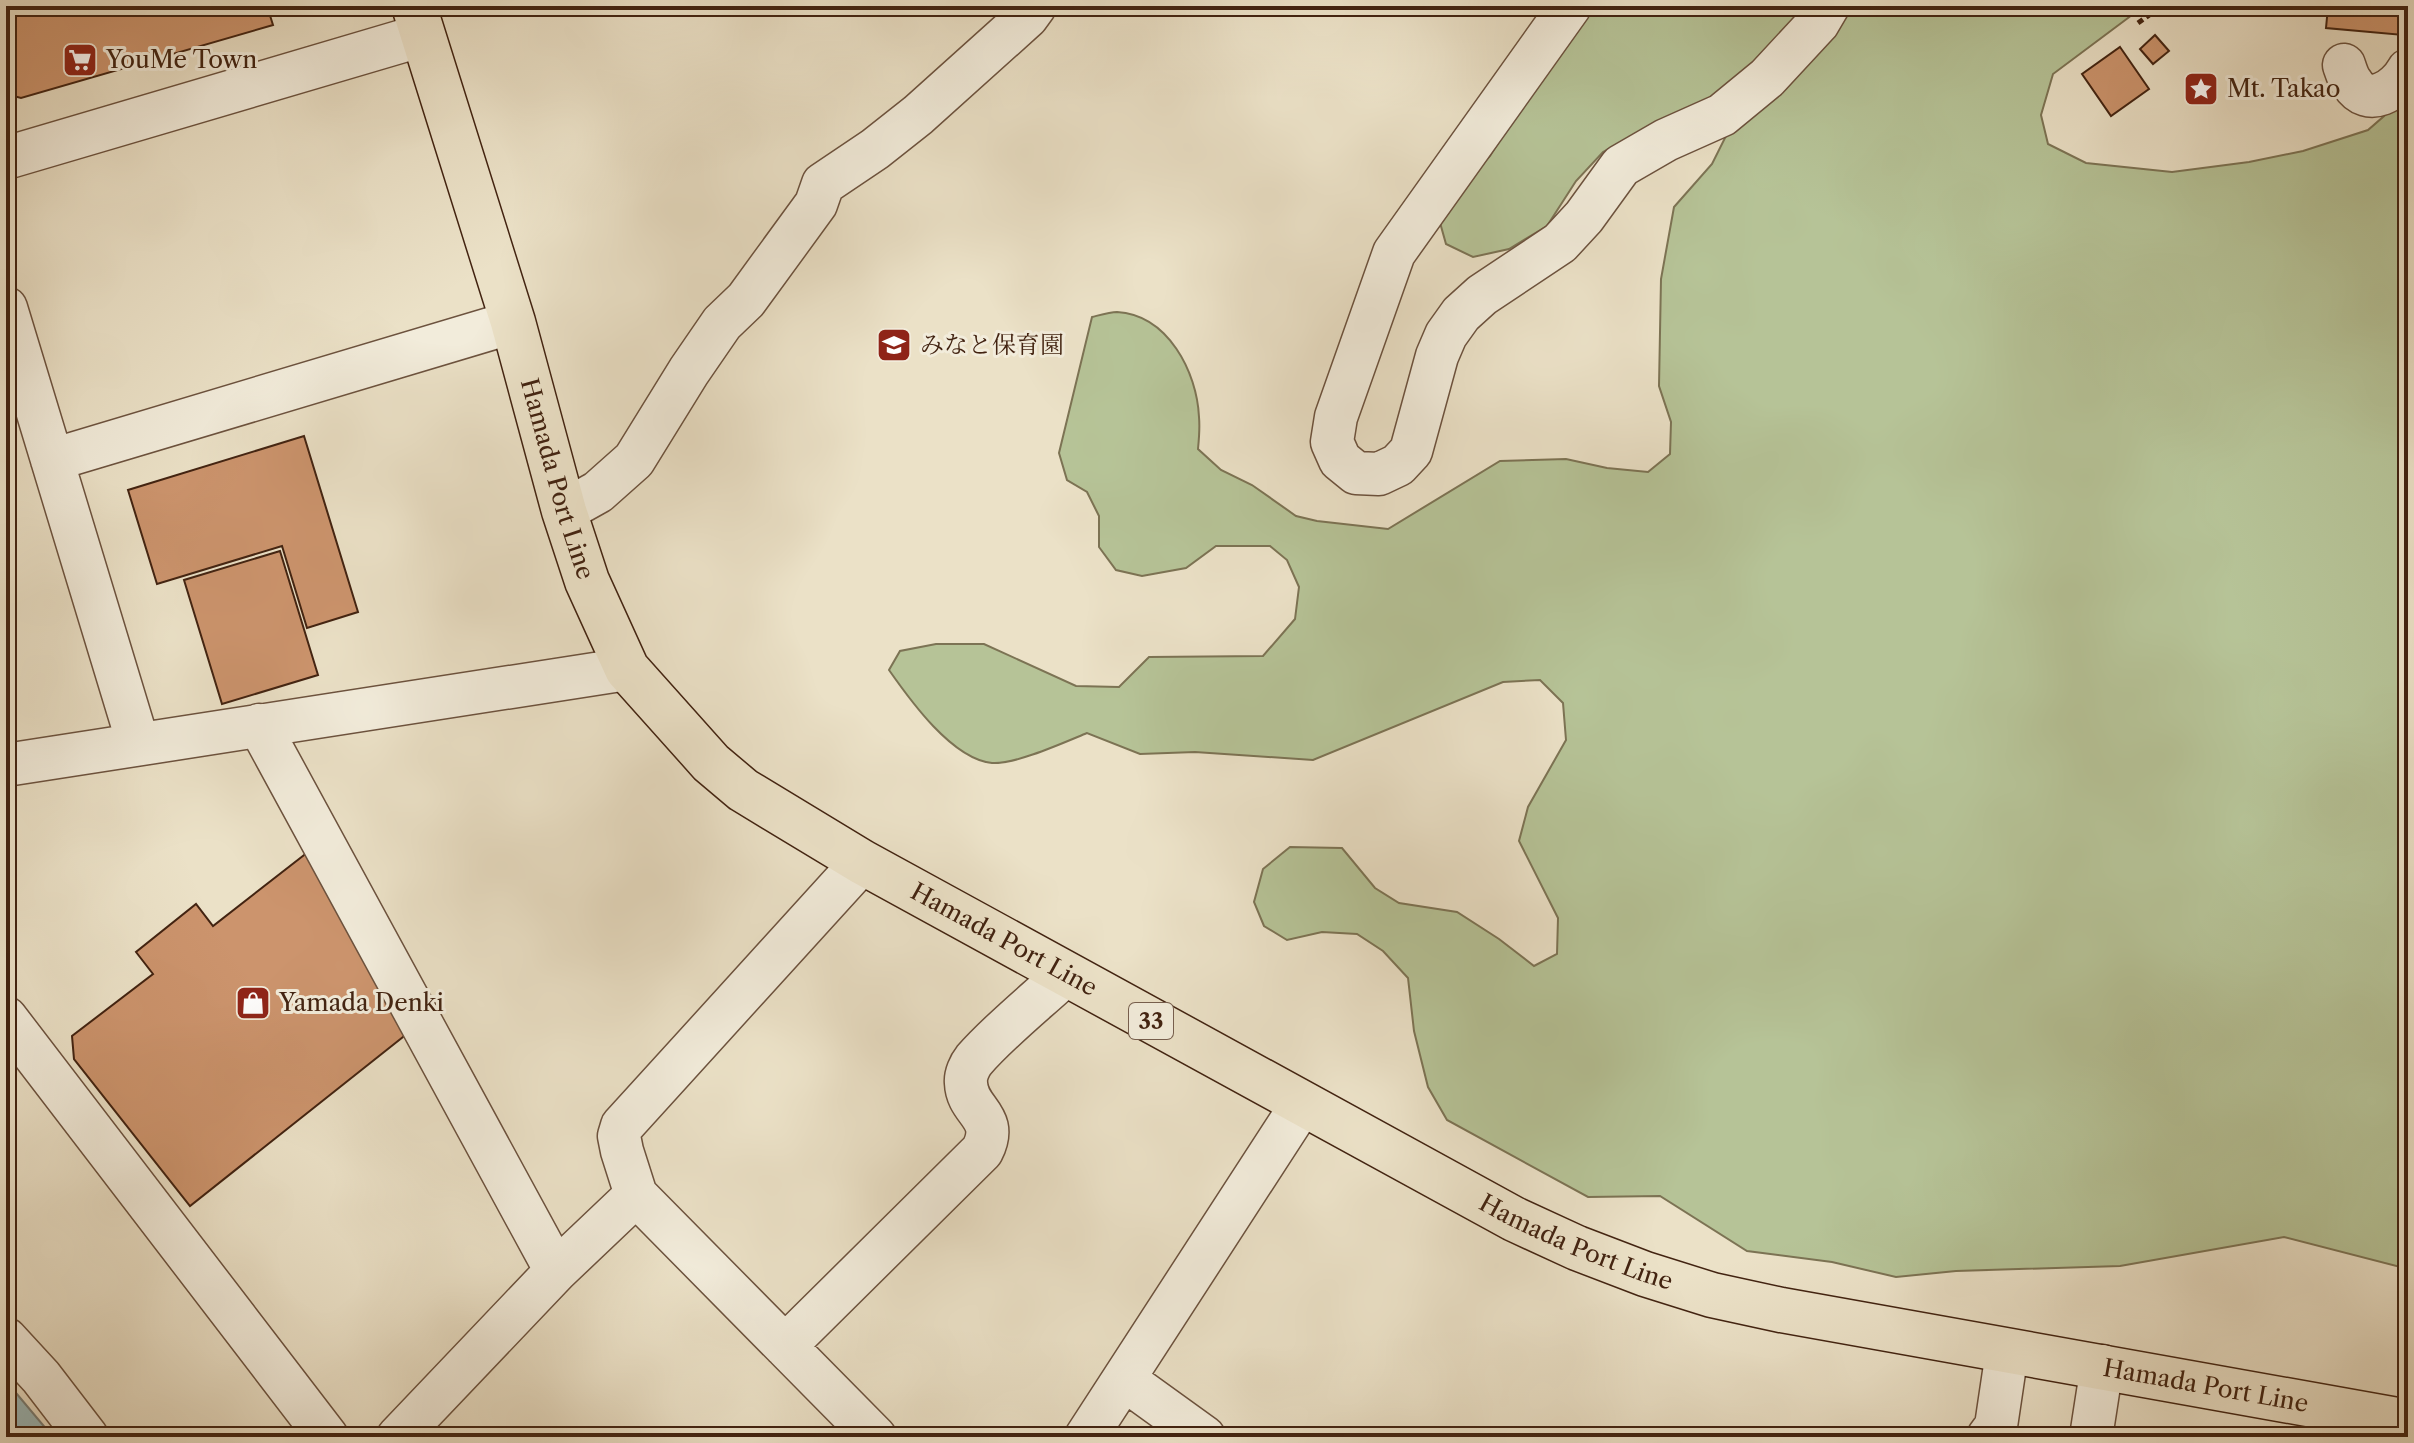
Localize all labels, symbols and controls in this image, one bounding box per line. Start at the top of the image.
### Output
supermarket icon: YouMe Town [61,41,99,79]
place label: YouMe Town [105,45,257,74]
place icon: Mt. Takao [2182,70,2220,108]
place label: Mt. Takao [2227,74,2340,103]
school or university icon: みなと保育園 [875,326,913,364]
place label: みなと保育園 [920,330,1064,359]
street label: Hamada Port Line [515,375,600,583]
street label: Hamada Port Line [906,877,1102,1002]
shop icon: Yamada Denki [234,984,272,1022]
place label: Yamada Denki [278,988,444,1017]
road number: 33 [1129,1003,1173,1039]
street label: Hamada Port Line [1474,1188,1676,1296]
street label: Hamada Port Line [2101,1353,2311,1418]

